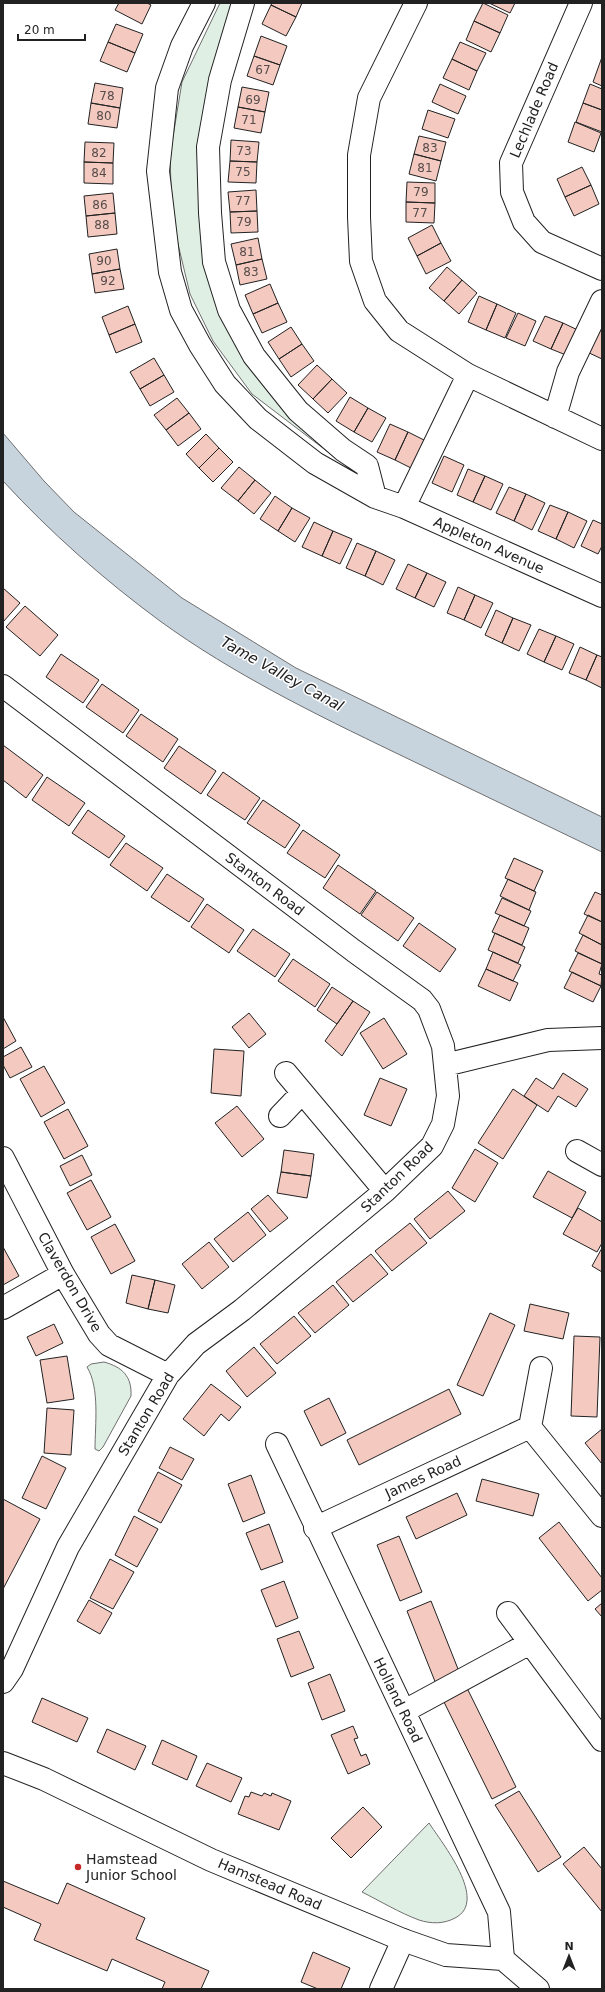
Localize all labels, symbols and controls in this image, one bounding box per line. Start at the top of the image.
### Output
scale bar [18,16,85,42]
text: 20 m [24,23,55,37]
street label: Lechlade Road [507,60,561,160]
house number: 67 [255,63,271,77]
house number: 78 [99,89,115,103]
house number: 69 [245,93,261,107]
house number: 80 [96,109,112,123]
house number: 71 [241,113,257,127]
house number: 83 [422,141,438,155]
house number: 73 [236,144,252,158]
house number: 82 [91,146,107,160]
house number: 81 [417,161,433,175]
house number: 75 [235,165,251,179]
house number: 84 [91,166,107,180]
house number: 79 [413,185,429,199]
house number: 77 [235,194,251,208]
house number: 86 [92,198,108,212]
house number: 77 [412,206,428,220]
house number: 79 [236,215,252,229]
house number: 88 [94,218,110,232]
house number: 81 [239,245,255,259]
house number: 90 [96,254,112,268]
house number: 83 [243,265,259,279]
house number: 92 [100,274,116,288]
street label: Appleton Avenue [431,513,547,577]
water label: Tame Valley Canal [217,633,347,716]
street label: Stanton Road [223,849,307,919]
street label: Stanton Road [358,1138,436,1216]
street label: Claverdon Drive [35,1229,105,1335]
street label: Stanton Road [115,1369,177,1459]
street label: James Road [382,1452,463,1502]
street label: Holland Road [370,1655,426,1745]
place label: Hamstead Junior School [85,1851,177,1883]
street label: Hamstead Road [216,1855,324,1913]
marker: Hamstead Junior School [73,1862,83,1872]
north arrow [549,1936,589,1976]
text: N [564,1940,574,1953]

